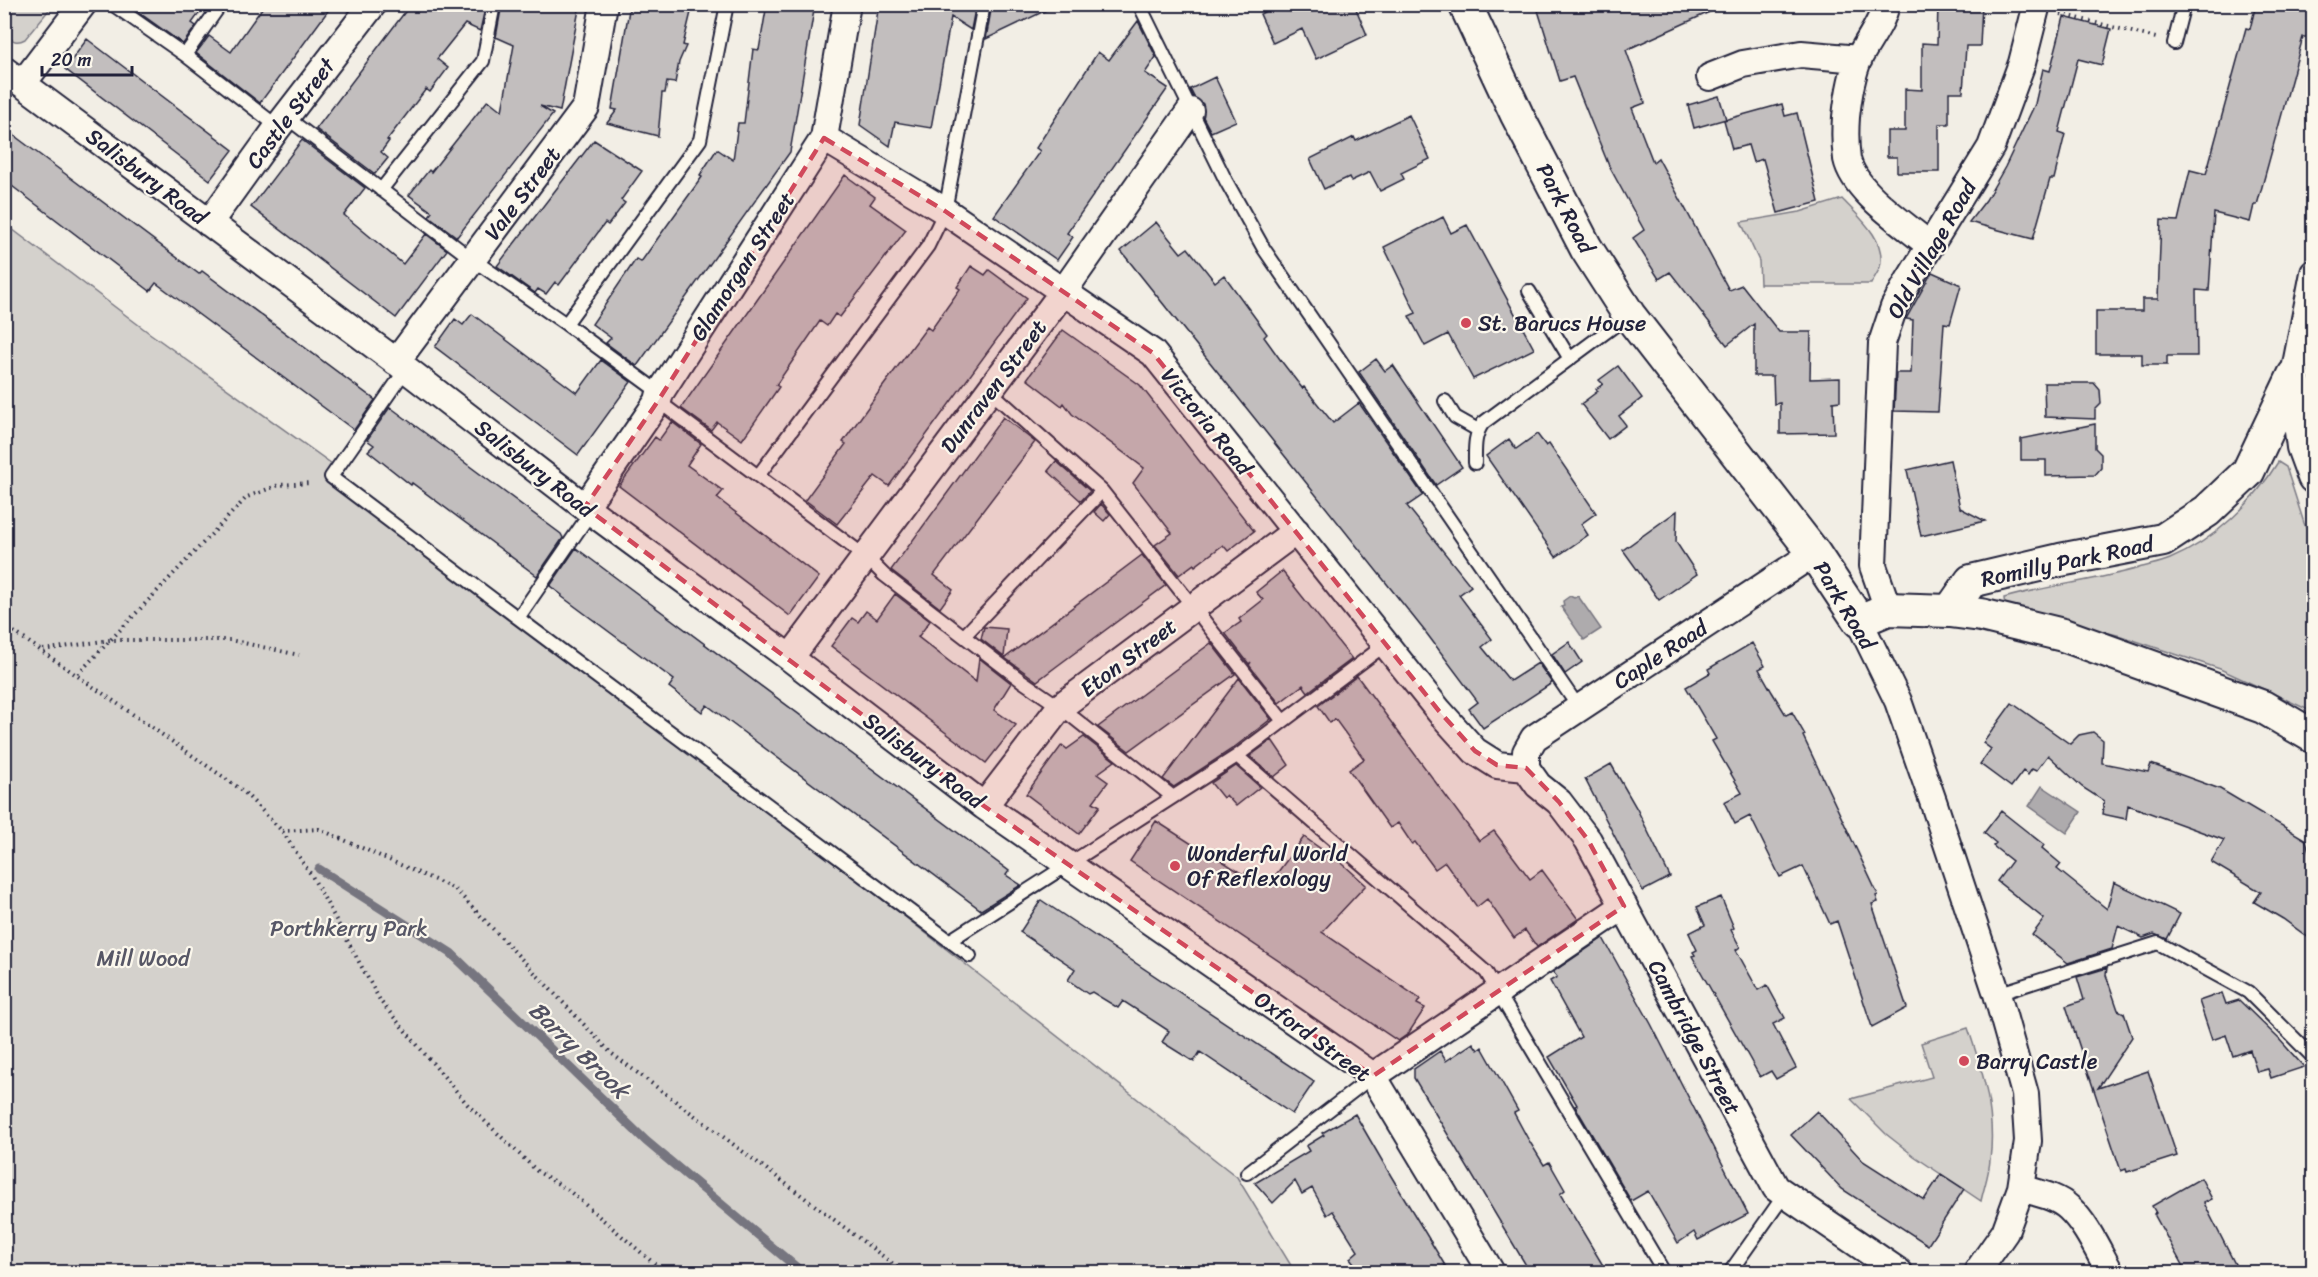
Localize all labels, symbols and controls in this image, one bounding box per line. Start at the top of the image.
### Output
scale bar [42,39,132,77]
text: 20 m [51,44,91,76]
street label: Castle Street [235,48,346,177]
street label: Salisbury Road [77,117,217,236]
street label: Vale Street [474,137,571,249]
street label: Park Road [1525,156,1606,262]
street label: Old Village Road [1876,171,1988,326]
street label: Glamorgan Street [679,183,806,349]
place label: St. Barucs House [1478,304,1646,343]
street label: Dunraven Street [930,310,1057,462]
marker: St. Barucs House [1459,316,1473,330]
street label: Victoria Road [1151,359,1264,485]
street label: Salisbury Road [466,409,605,529]
street label: Romilly Park Road [1977,524,2158,599]
street label: Park Road [1803,553,1887,658]
street label: Eton Street [1071,607,1186,707]
street label: Caple Road [1605,608,1717,700]
street label: Salisbury Road [854,701,994,820]
place label: Wonderful World Of Reflexology [1187,834,1349,898]
marker: Wonderful World Of Reflexology [1168,859,1182,873]
park label: Porthkerry Park [270,909,428,948]
park label: Mill Wood [96,939,191,978]
street label: Cambridge Street [1637,952,1752,1122]
street label: Oxford Street [1246,980,1380,1093]
water label: Barry Brook [518,991,642,1112]
place label: Barry Castle [1976,1042,2098,1081]
marker: Barry Castle [1957,1054,1971,1068]

